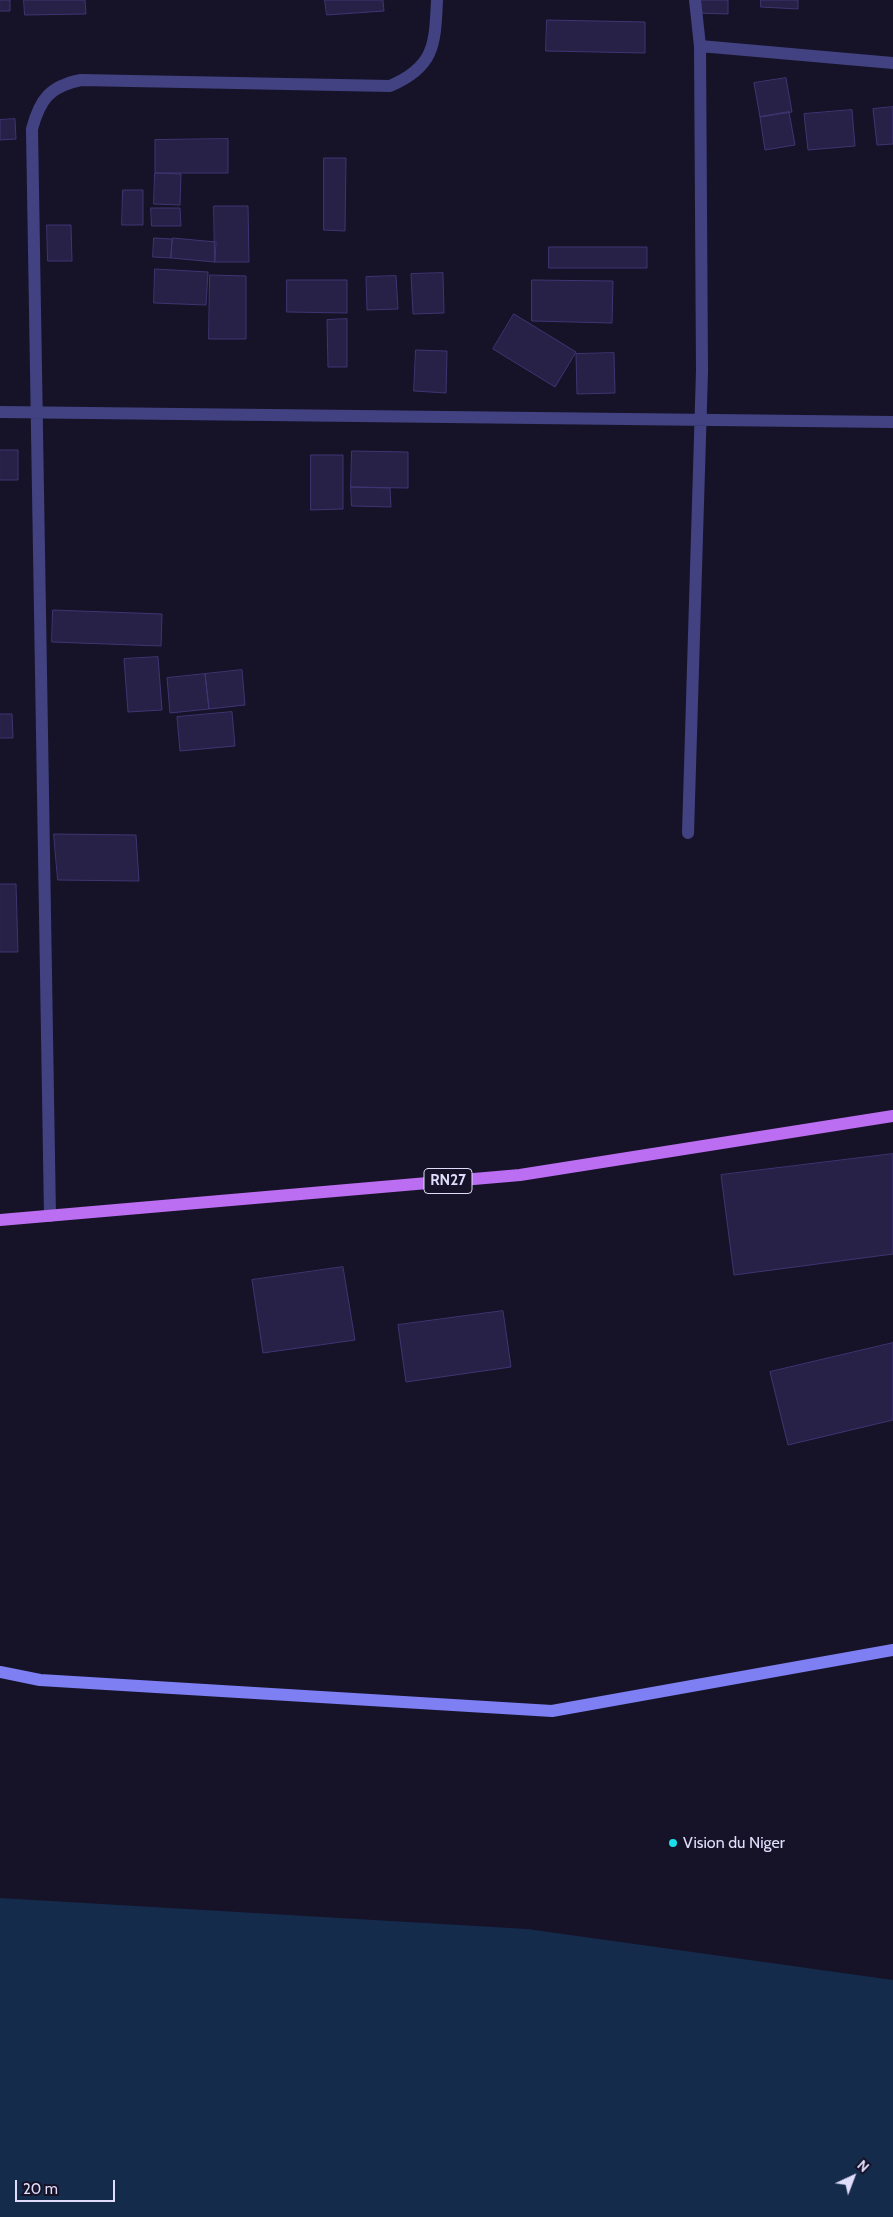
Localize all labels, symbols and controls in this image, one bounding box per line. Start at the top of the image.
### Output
road number: RN27 [424,1168,472,1194]
place label: Vision du Niger [683,1833,785,1853]
marker: Vision du Niger [667,1837,679,1849]
north arrow [828,2152,878,2202]
text: N [853,2156,873,2176]
scale bar [18,2170,118,2202]
text: 20 m [23,2180,58,2198]

